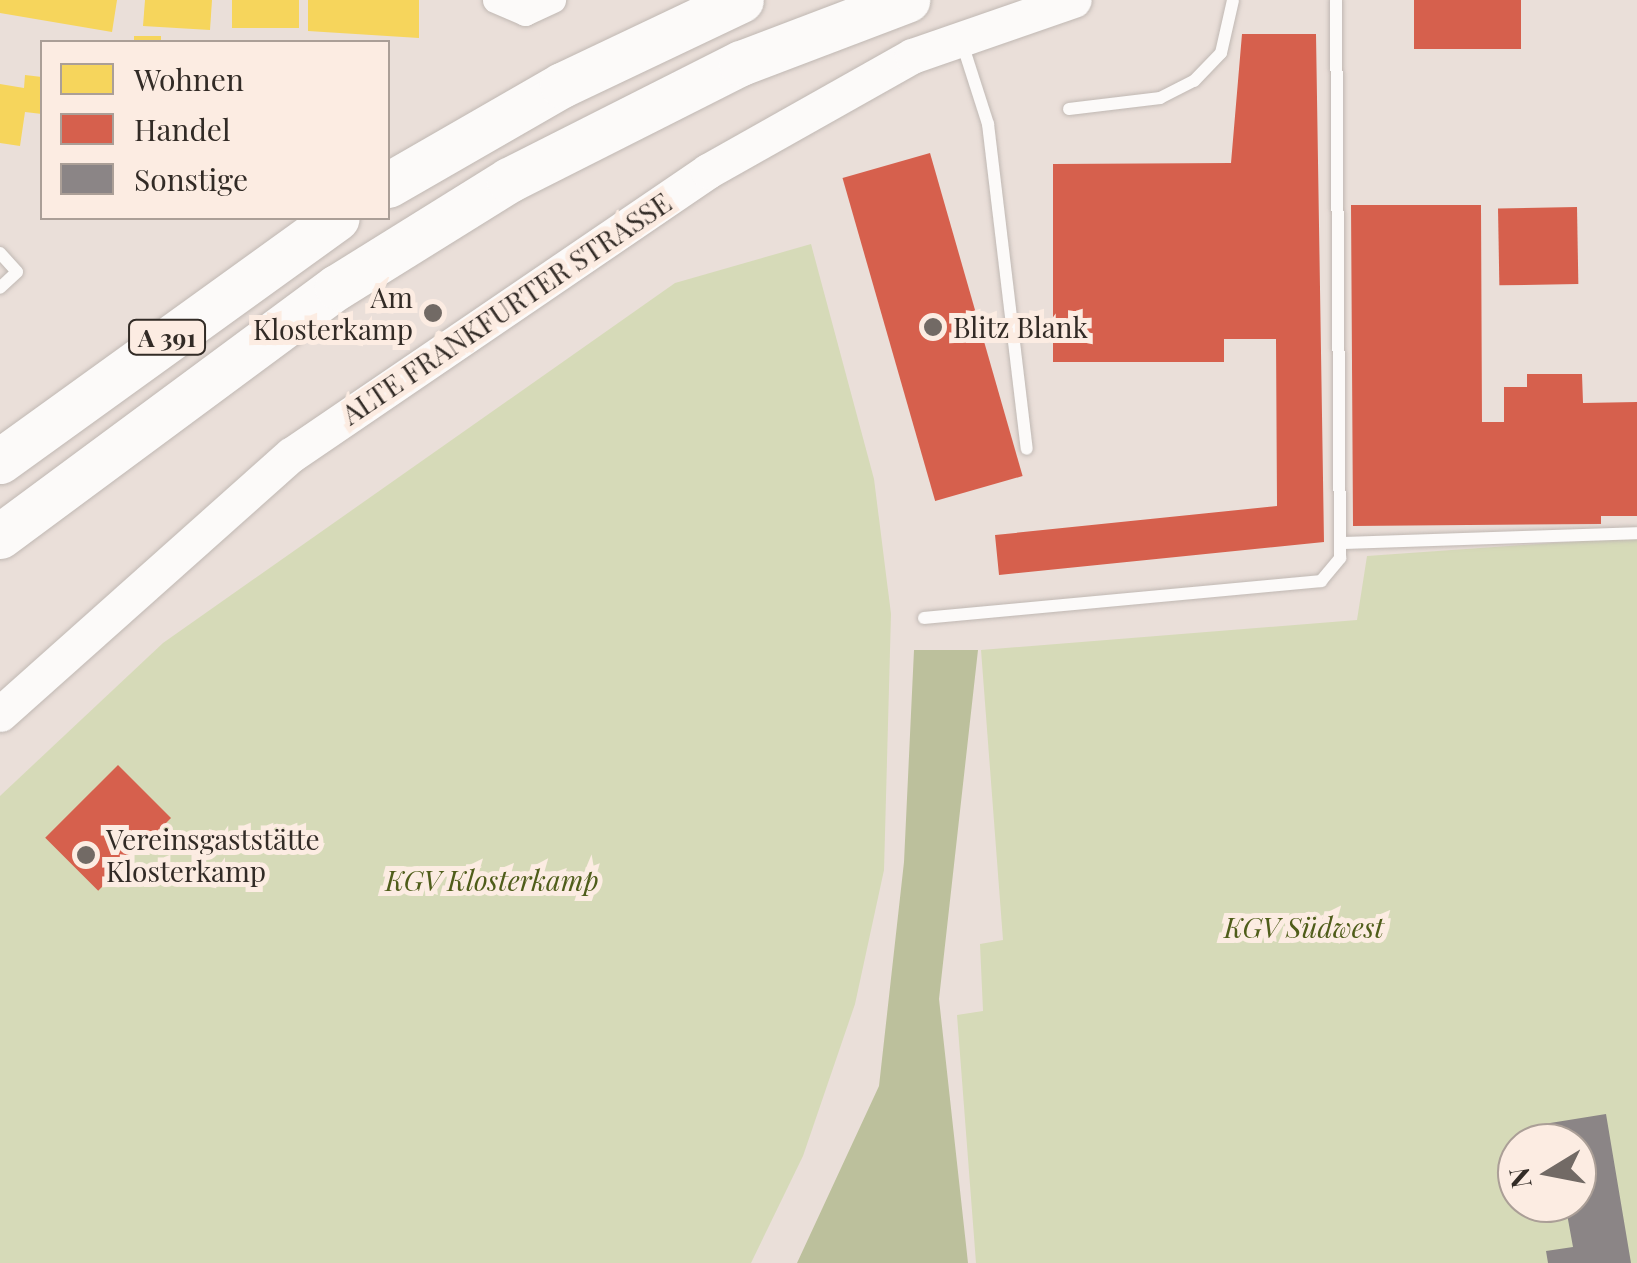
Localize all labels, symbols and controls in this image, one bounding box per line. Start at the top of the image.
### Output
legend [40,40,390,220]
text: Wohnen [134,59,244,99]
text: Handel [134,109,231,149]
text: Sonstige [134,159,248,199]
street label: ALTE FRANKFURTER STRASSE [335,185,677,431]
place label: Am Klosterkamp [253,280,413,346]
marker: Am Klosterkamp [422,302,444,324]
place label: Blitz Blank [953,310,1088,344]
marker: Blitz Blank [922,316,944,338]
road number: A 391 [127,317,207,357]
place label: Vereinsgaststätte Klosterkamp [106,822,320,888]
marker: Vereinsgaststätte Klosterkamp [75,844,97,866]
park label: KGV Klosterkamp [385,863,599,897]
park label: KGV Südwest [1224,910,1384,944]
north arrow [1497,1123,1597,1223]
text: N [1499,1165,1539,1191]

